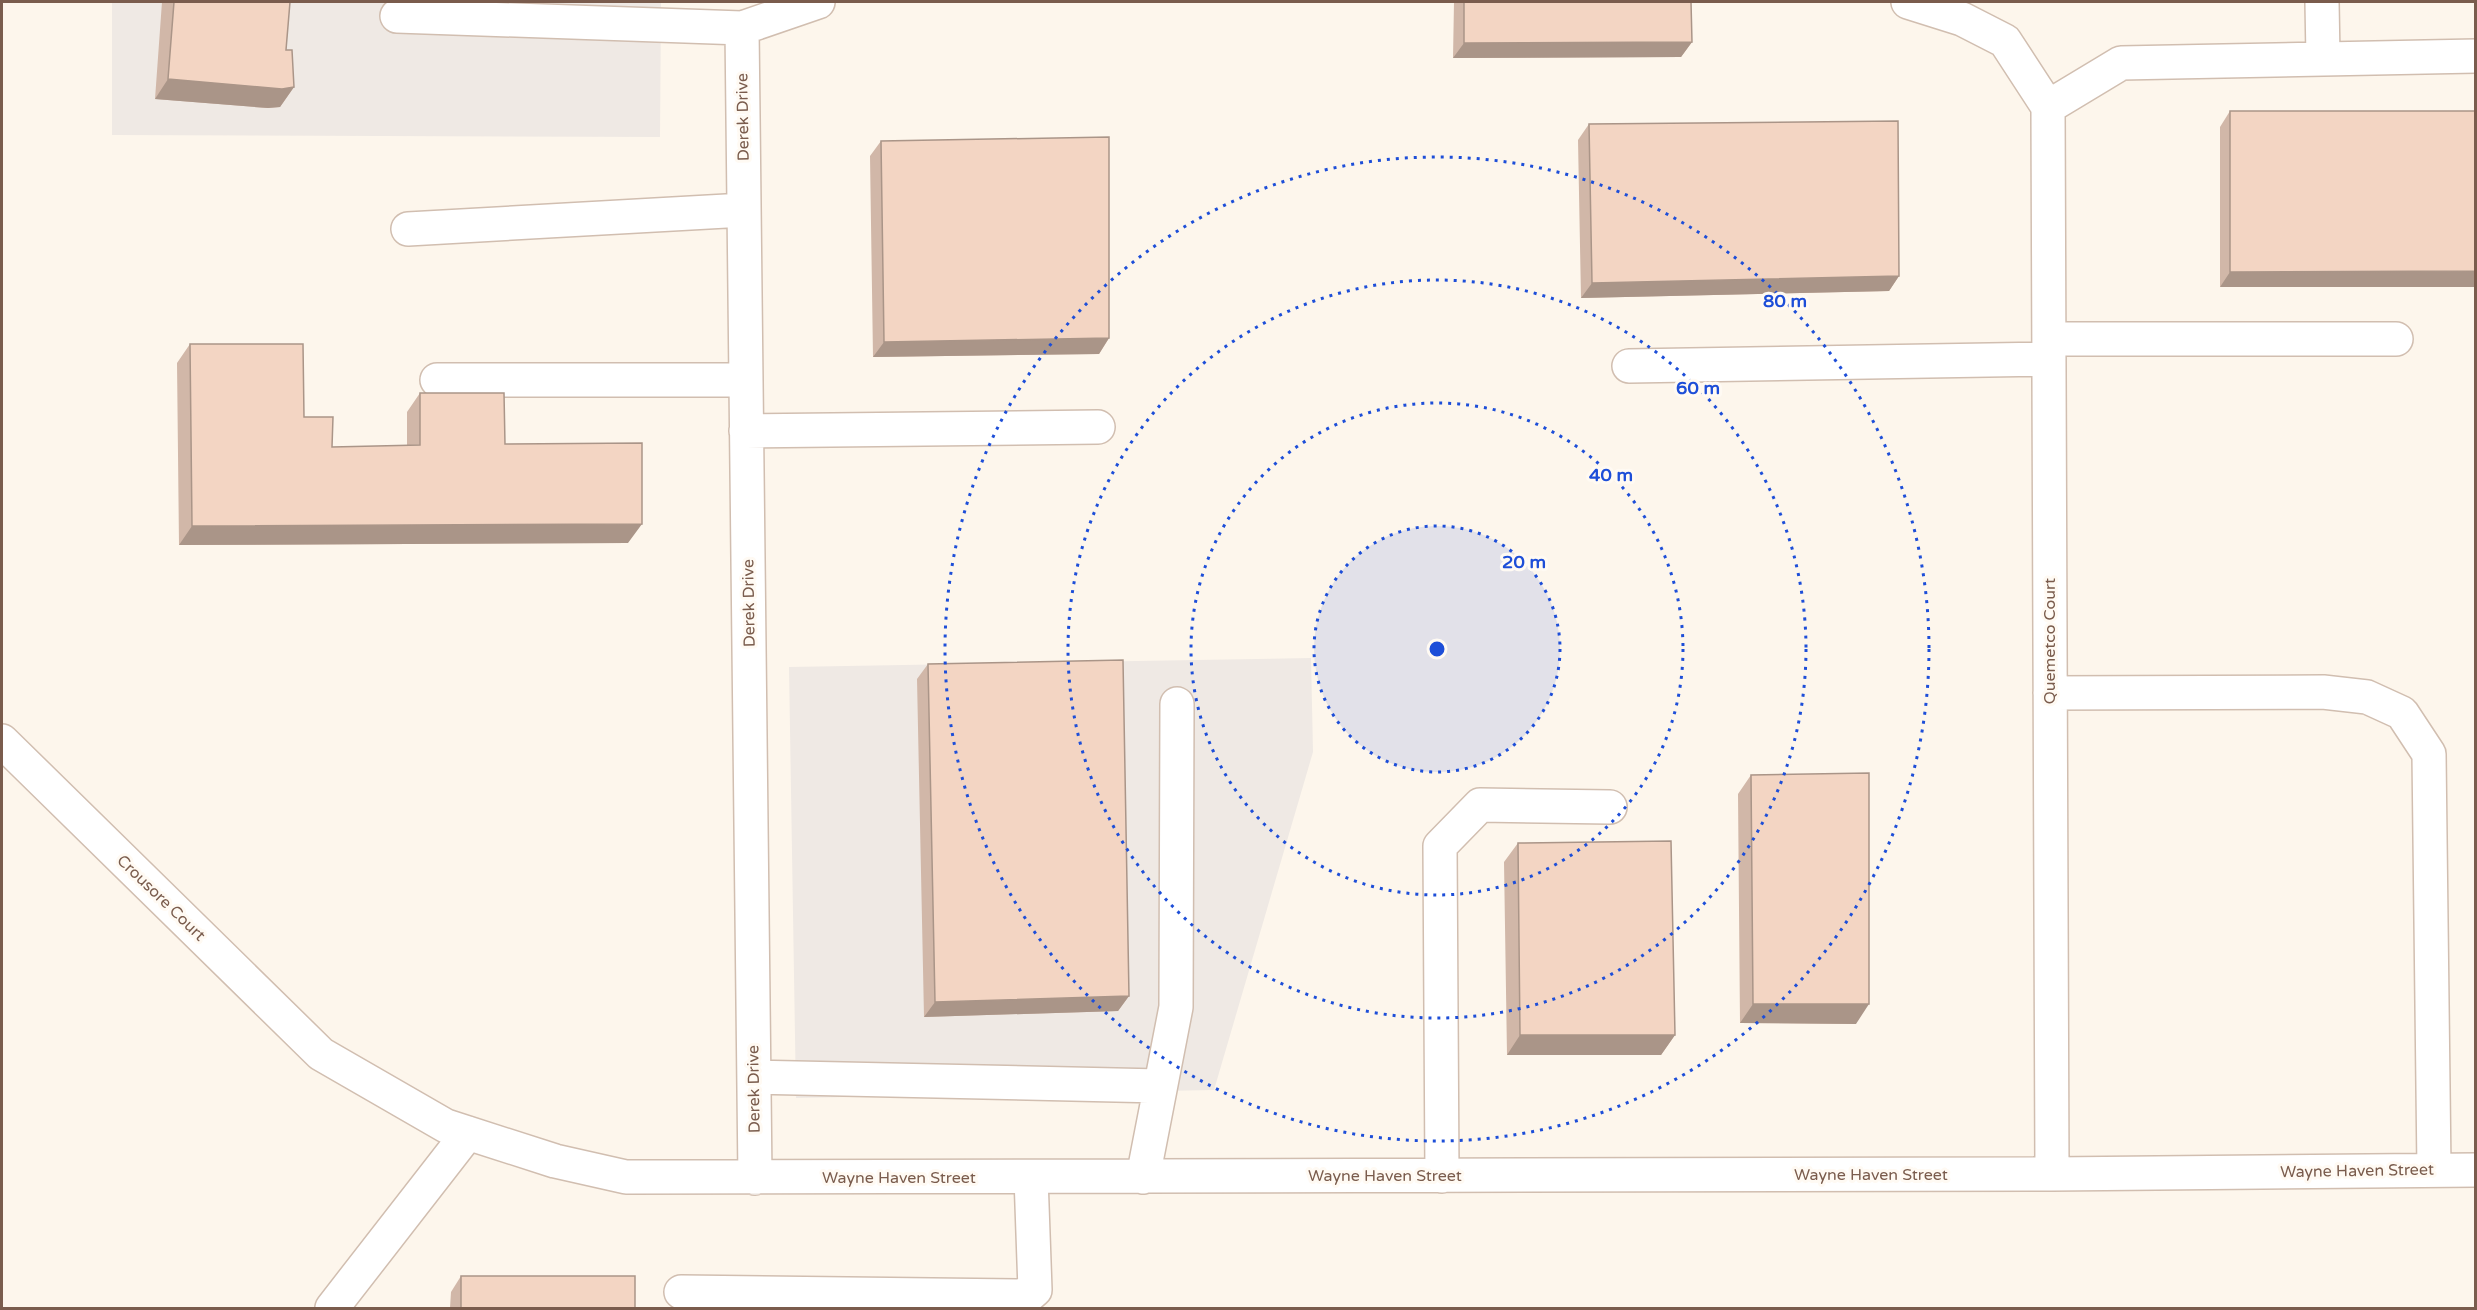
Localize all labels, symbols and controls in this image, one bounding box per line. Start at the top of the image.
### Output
street label: Derek Drive [732,73,754,161]
text: 80 m [1763,290,1807,312]
text: 60 m [1676,377,1720,399]
text: 40 m [1589,464,1633,486]
text: 20 m [1502,551,1546,573]
street label: Derek Drive [738,559,760,647]
street label: Quemetco Court [2040,578,2060,704]
centre of rings [1427,639,1447,659]
street label: Crousore Court [113,851,209,945]
street label: Derek Drive [743,1045,765,1133]
street label: Wayne Haven Street [2280,1160,2434,1182]
street label: Wayne Haven Street [1794,1165,1948,1185]
street label: Wayne Haven Street [1308,1166,1462,1186]
street label: Wayne Haven Street [822,1168,976,1188]

